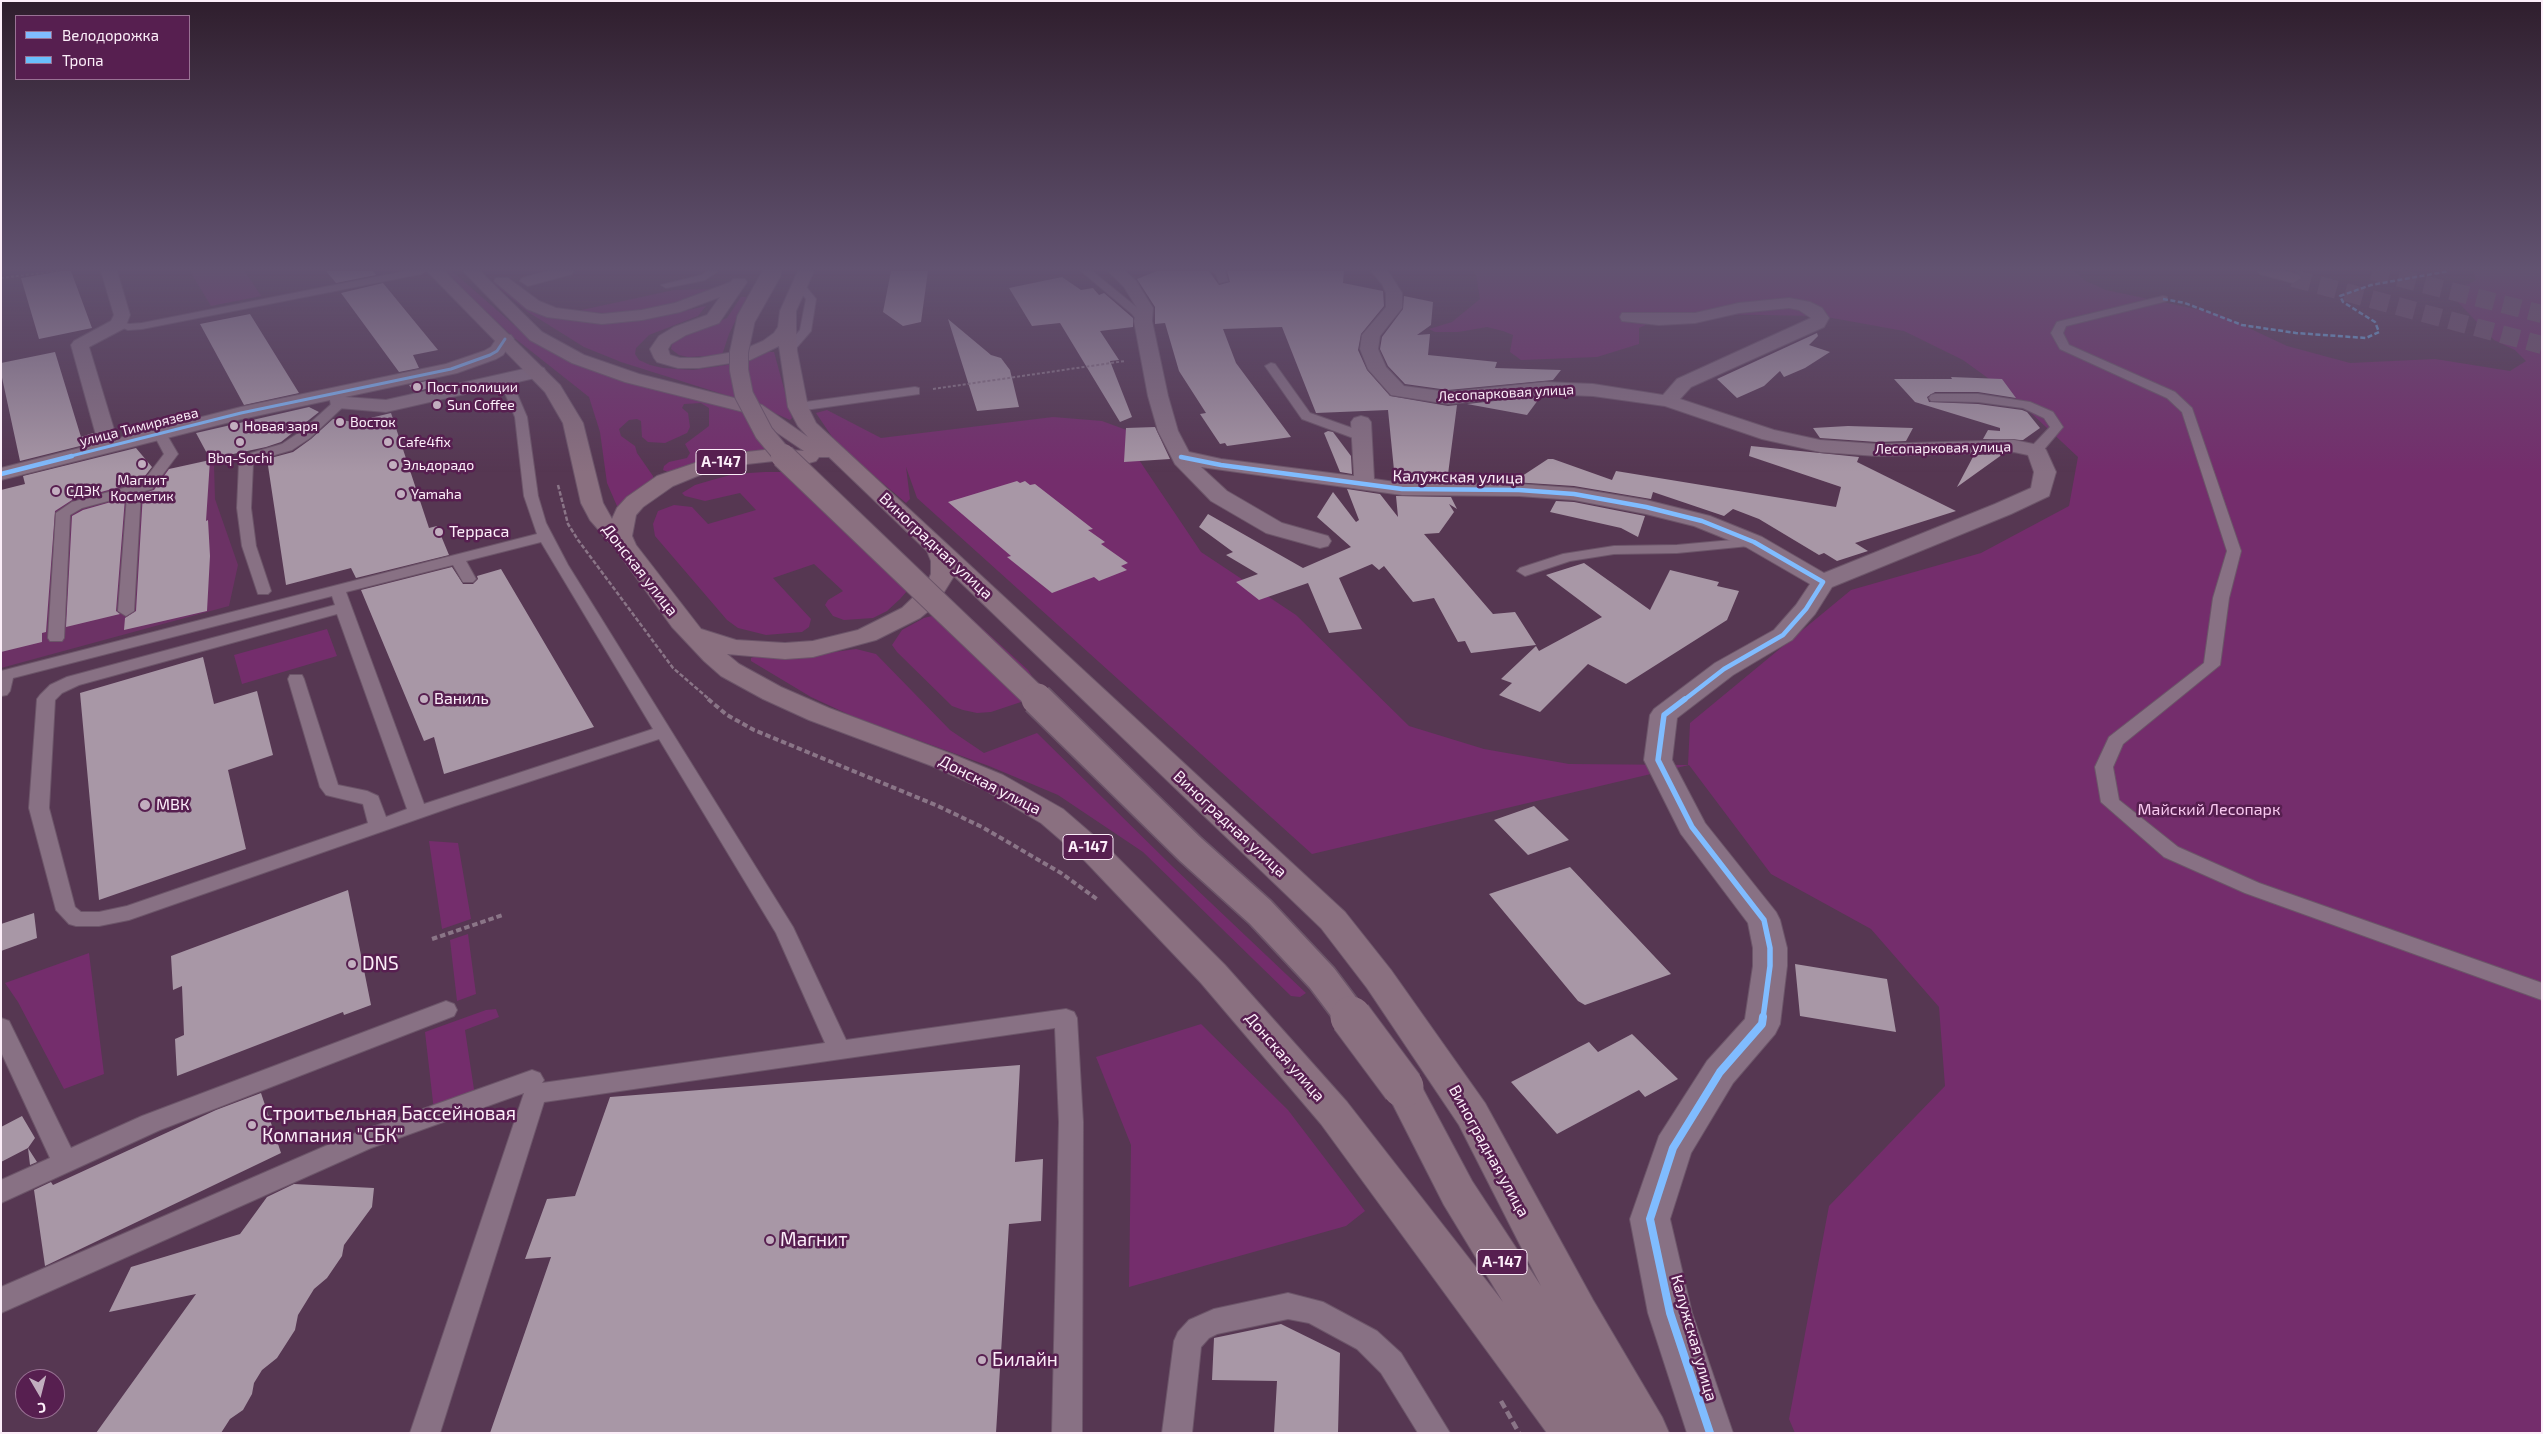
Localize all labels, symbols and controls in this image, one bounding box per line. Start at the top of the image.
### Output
legend [15,15,190,80]
text: Велодорожка [62,26,159,44]
text: Тропа [62,51,104,69]
place label: Пост полиции [427,379,518,395]
marker: Пост полиции [411,381,423,393]
street label: Лесопарковая улица [1438,381,1574,405]
place label: Sun Coffee [447,397,515,413]
marker: Sun Coffee [431,399,443,411]
street label: улица Тимирязева [78,404,200,450]
place label: Восток [350,414,396,430]
marker: Восток [334,416,346,428]
place label: Новая заря [244,418,318,434]
marker: Новая заря [228,420,240,432]
place label: Cafe4fix [398,434,451,450]
marker: Bbq-Sochi [234,436,246,448]
marker: Cafe4fix [382,436,394,448]
street label: Лесопарковая улица [1875,438,2011,458]
place label: Bbq-Sochi [207,450,273,466]
road number: А-147 [696,450,746,474]
place label: Эльдорадо [403,457,474,473]
marker: Магнит Косметик [136,458,148,470]
marker: Эльдорадо [387,459,399,471]
street label: Калужская улица [1392,466,1524,488]
place label: Магнит Косметик [110,472,174,504]
place label: СДЭК [66,483,100,499]
marker: СДЭК [50,485,62,497]
place label: Yamaha [411,486,462,502]
marker: Yamaha [395,488,407,500]
street label: Виноградная улица [875,489,997,603]
street label: Донская улица [598,520,682,620]
place label: Терраса [449,522,509,542]
marker: Терраса [433,526,445,538]
place label: Ваниль [434,689,489,709]
marker: Ваниль [418,693,430,705]
street label: Донская улица [936,751,1044,819]
street label: Виноградная улица [1169,767,1291,881]
place label: МВК [156,795,190,815]
marker: МВК [138,798,152,812]
park label: Майский Лесопарк [2138,800,2280,820]
road number: А-147 [1063,834,1113,860]
place label: DNS [362,953,399,975]
marker: DNS [346,958,358,970]
street label: Донская улица [1241,1009,1329,1105]
street label: Виноградная улица [1445,1082,1533,1220]
place label: Строитьельная Бассейновая Компания "СБК" [262,1103,516,1147]
marker: Строитьельная Бассейновая Компания "СБК" [246,1119,258,1131]
place label: Магнит [780,1229,847,1251]
marker: Магнит [764,1234,776,1246]
road number: А-147 [1477,1250,1527,1274]
street label: Калужская улица [1667,1273,1721,1403]
place label: Билайн [992,1349,1058,1371]
marker: Билайн [976,1354,988,1366]
north arrow [15,1369,65,1419]
text: С [37,1399,47,1417]

